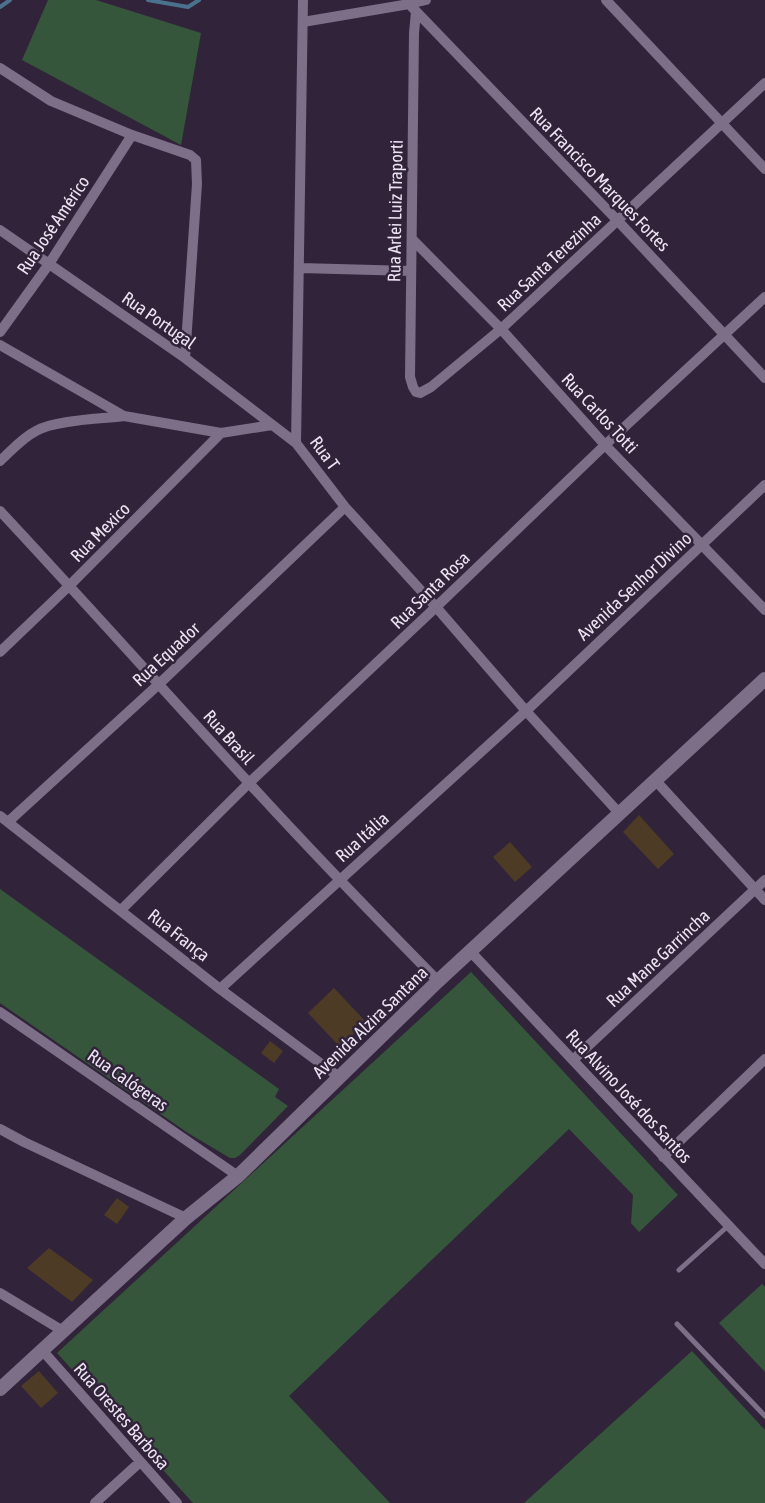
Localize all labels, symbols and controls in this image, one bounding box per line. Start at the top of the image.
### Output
street label: Rua Francisco Marques Fortes [526,103,674,255]
street label: Rua Arlei Luiz Traporti [383,140,407,282]
street label: Rua José Américo [12,172,94,278]
street label: Rua Santa Terezinha [493,209,605,315]
street label: Rua Portugal [118,287,200,353]
street label: Rua Carlos Totti [558,369,642,457]
street label: Rua T [306,432,344,474]
street label: Rua Mexico [66,498,134,566]
street label: Avenida Senhor Divino [572,528,696,644]
street label: Rua Santa Rosa [386,547,474,633]
street label: Rua Equador [128,617,204,690]
street label: Rua Brasil [199,706,259,769]
street label: Rua Itália [331,808,393,866]
street label: Rua França [144,904,214,966]
street label: Rua Mane Garrincha [602,905,714,1011]
street label: Avenida Alzira Santana [308,962,432,1082]
street label: Rua Alvino José dos Santos [562,1025,696,1167]
street label: Rua Calógeras [84,1045,172,1115]
street label: Rua Orestes Barbosa [70,1358,174,1474]

